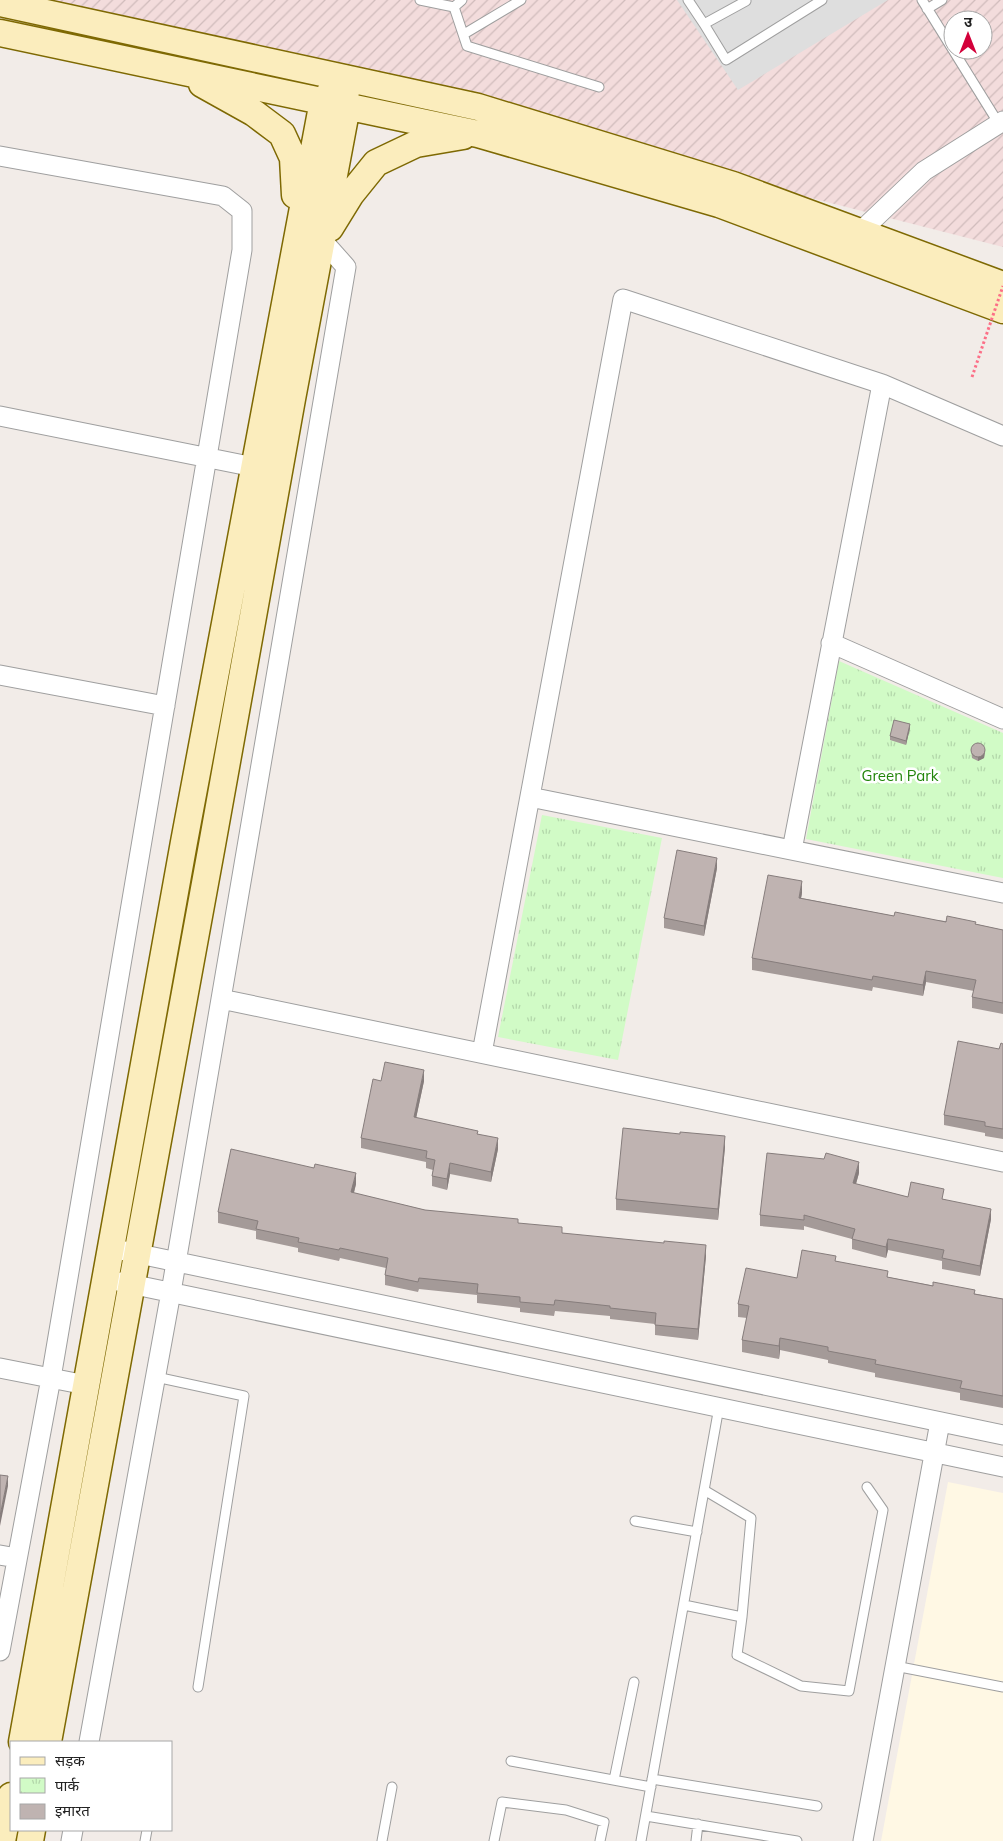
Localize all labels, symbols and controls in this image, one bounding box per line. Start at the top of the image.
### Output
north arrow [943,10,993,60]
text: उ [964,13,973,31]
park label: Green Park [862,766,939,785]
legend [10,1741,172,1831]
text: सड़क [55,1751,85,1770]
text: पार्क [55,1776,79,1795]
text: इमारत [55,1801,90,1820]

